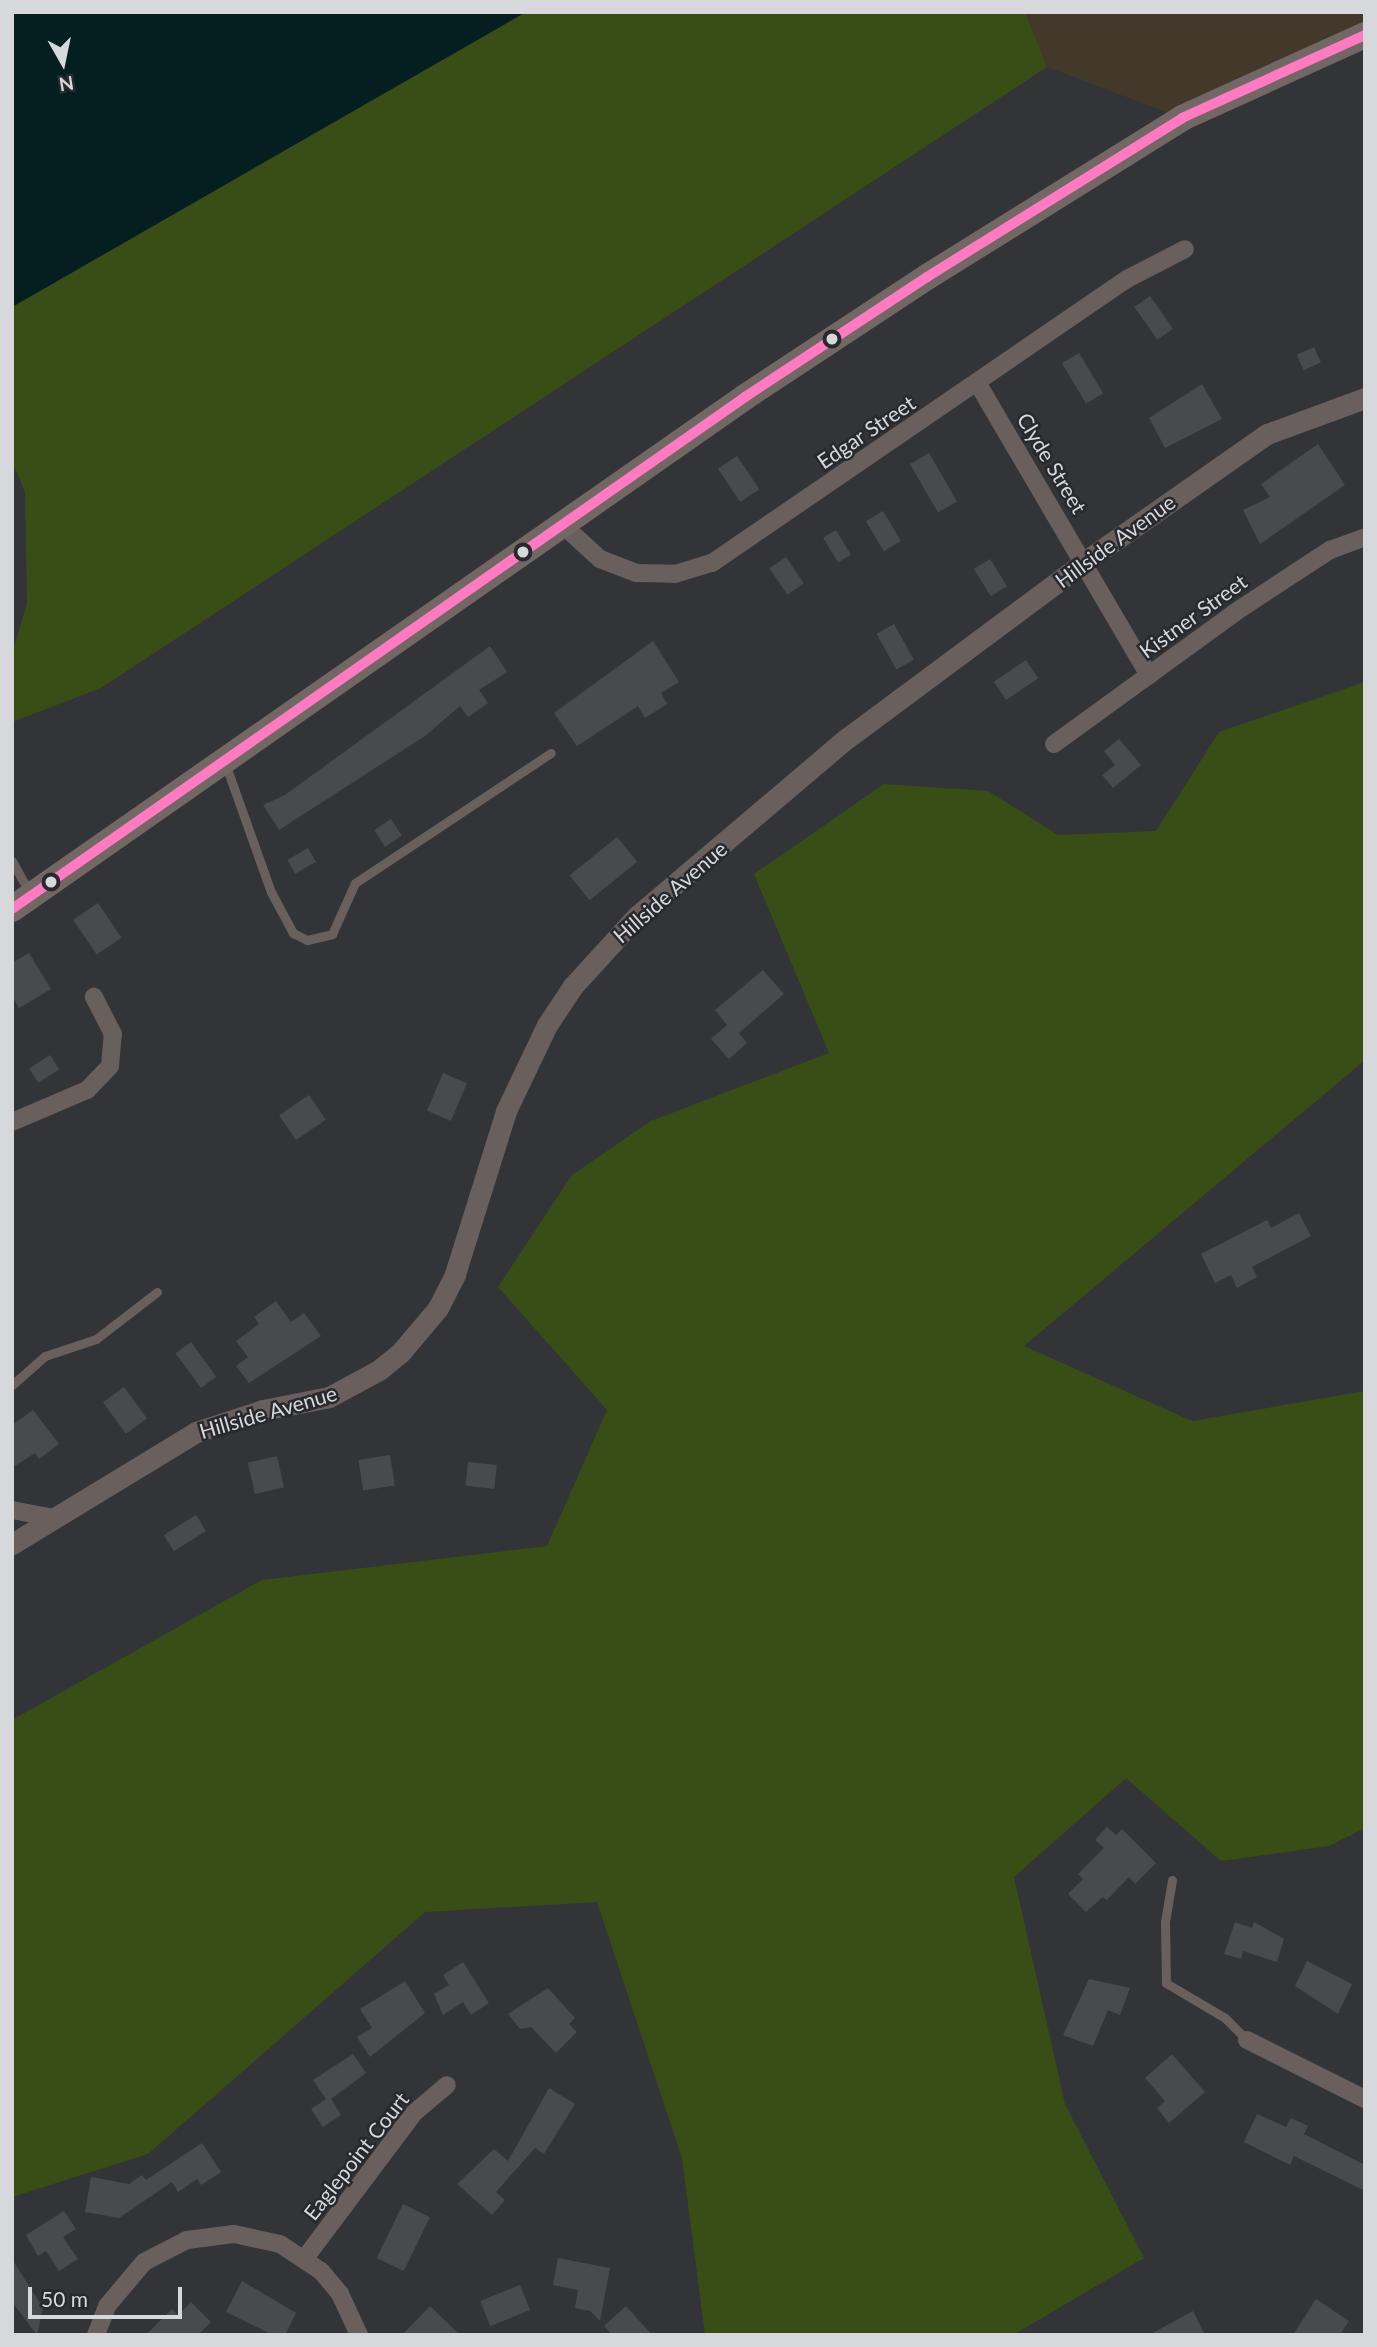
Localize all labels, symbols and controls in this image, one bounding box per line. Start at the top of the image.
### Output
north arrow [28,28,98,98]
text: N [57,72,75,97]
unlabelled marker [825,332,839,346]
street label: Edgar Street [812,390,920,474]
street label: Clyde Street [1012,408,1092,518]
street label: Hillside Avenue [1050,489,1180,593]
unlabelled marker [516,545,530,559]
street label: Kistner Street [1134,569,1252,663]
street label: Hillside Avenue [608,836,732,948]
unlabelled marker [44,875,58,889]
street label: Hillside Avenue [196,1380,340,1444]
street label: Eaglepoint Court [298,2087,414,2225]
scale bar [32,2274,186,2318]
text: 50 m [41,2286,88,2311]

